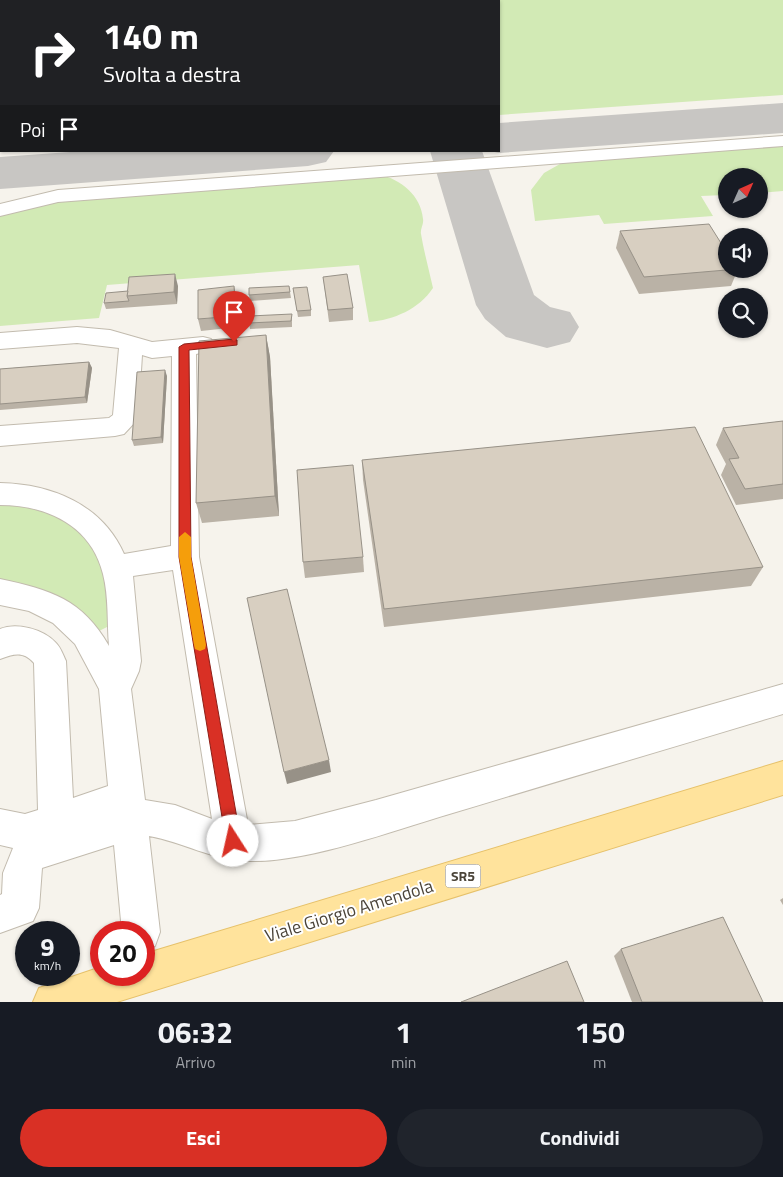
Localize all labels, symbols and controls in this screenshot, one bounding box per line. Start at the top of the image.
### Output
text: 140 m [103,9,199,63]
icon: right [20,20,85,85]
text: Svolta a destra [103,57,241,91]
text: Poi [20,115,45,144]
icon: arrive [55,115,83,143]
north arrow [718,168,768,218]
map controls [718,168,768,338]
button: sound [718,228,768,278]
button: search [718,288,768,338]
pin [213,291,255,342]
icon: arrive [220,298,248,326]
position arrow [206,814,258,866]
road number: SR5 [446,864,480,888]
street label: Viale Giorgio Amendola [261,872,436,949]
speed limit sign: 20 [90,921,155,986]
text: 9 [40,928,55,966]
text: km/h [34,956,61,975]
text: 06:32 [158,1009,233,1055]
text: 1 [395,1009,412,1055]
text: 150 [575,1009,625,1055]
text: Arrivo [175,1050,216,1074]
text: min [391,1050,416,1074]
text: m [593,1050,606,1074]
button: Esci [20,1109,387,1167]
button: Condividi [397,1109,763,1167]

